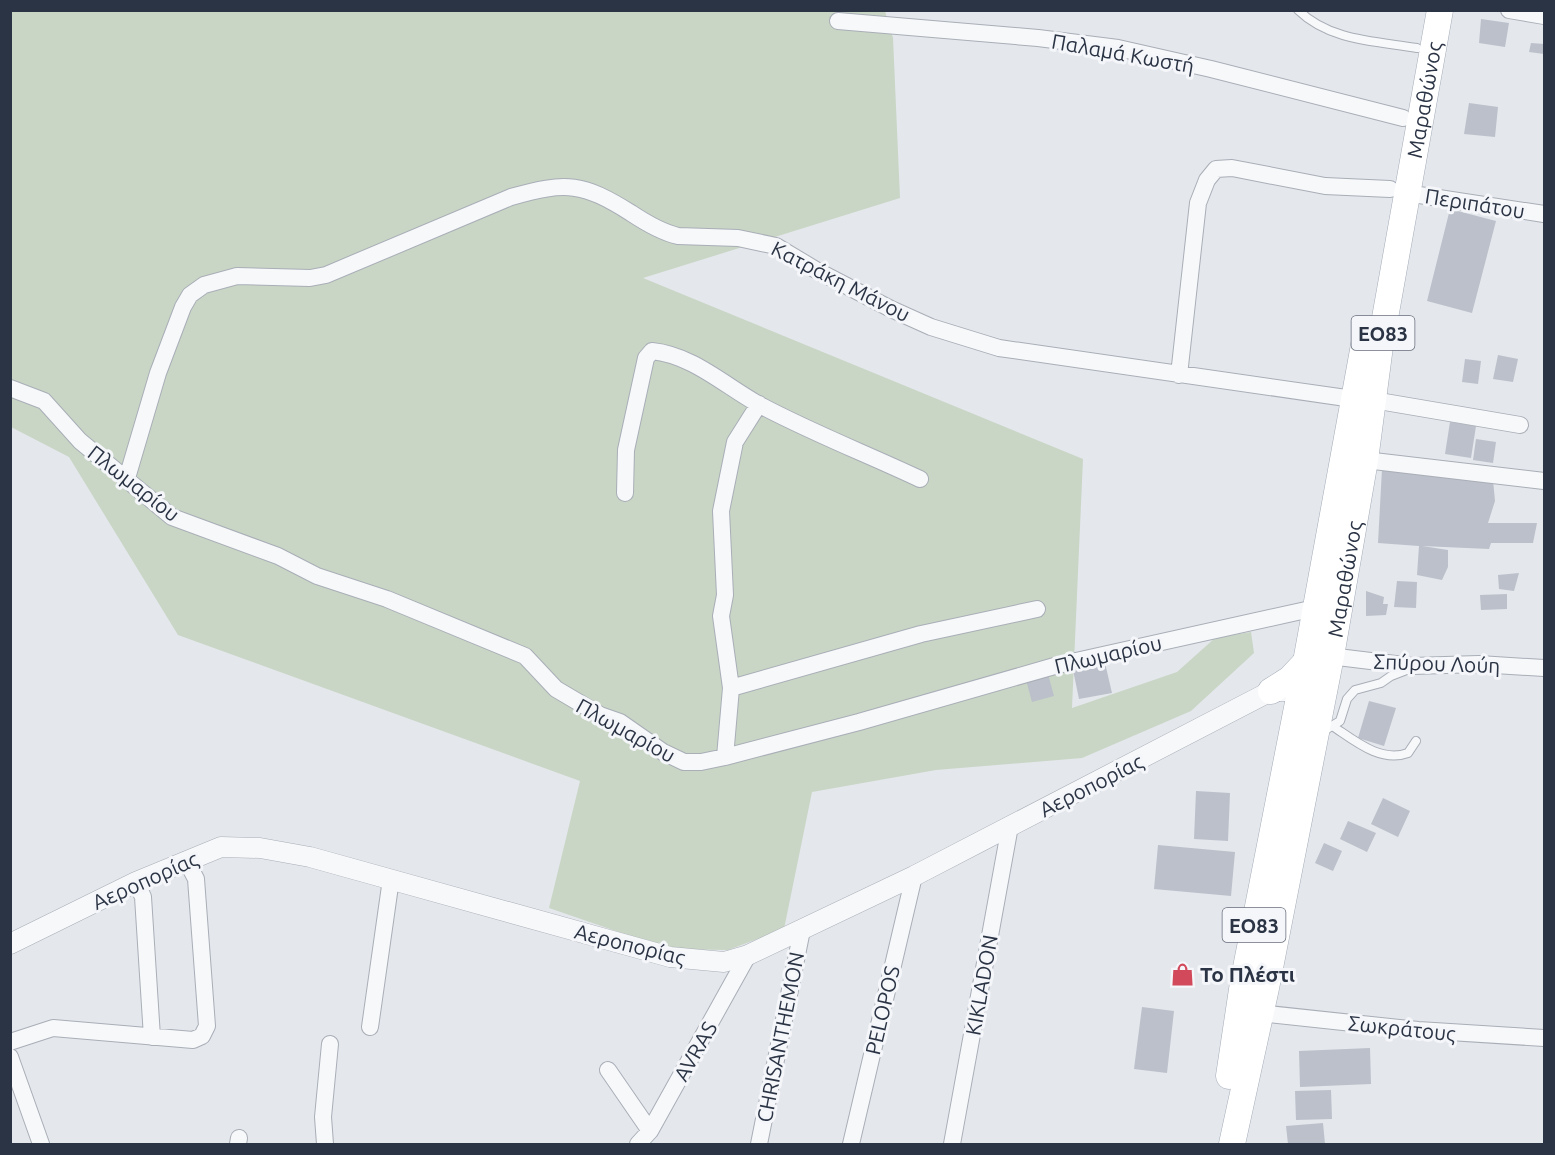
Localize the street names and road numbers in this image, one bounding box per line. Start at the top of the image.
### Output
street label: Παλαμά Κωστή [1050,29,1196,77]
street label: Μαραθώνος [1402,39,1446,160]
street label: Περιπάτου [1423,183,1527,223]
street label: Κατράκη Μάνου [768,236,914,326]
road number: ΕΟ83 [1352,316,1414,350]
street label: Πλωμαρίου [84,440,184,526]
street label: Μαραθώνος [1322,519,1366,639]
street label: Πλωμαρίου [1052,630,1164,678]
street label: Σπύρου Λούη [1373,649,1501,677]
street label: Πλωμαρίου [572,693,680,767]
street label: Αεροπορίας [1035,748,1147,821]
street label: Αεροπορίας [88,846,202,914]
road number: ΕΟ83 [1222,908,1286,942]
street label: Αεροπορίας [572,919,688,969]
street label: KIKLADON [960,933,1002,1037]
street label: CHRISANTHEMON [752,950,808,1124]
street label: PELOPOS [860,963,904,1057]
street label: Σωκράτους [1347,1010,1457,1046]
street label: AVRAS [668,1017,722,1085]

